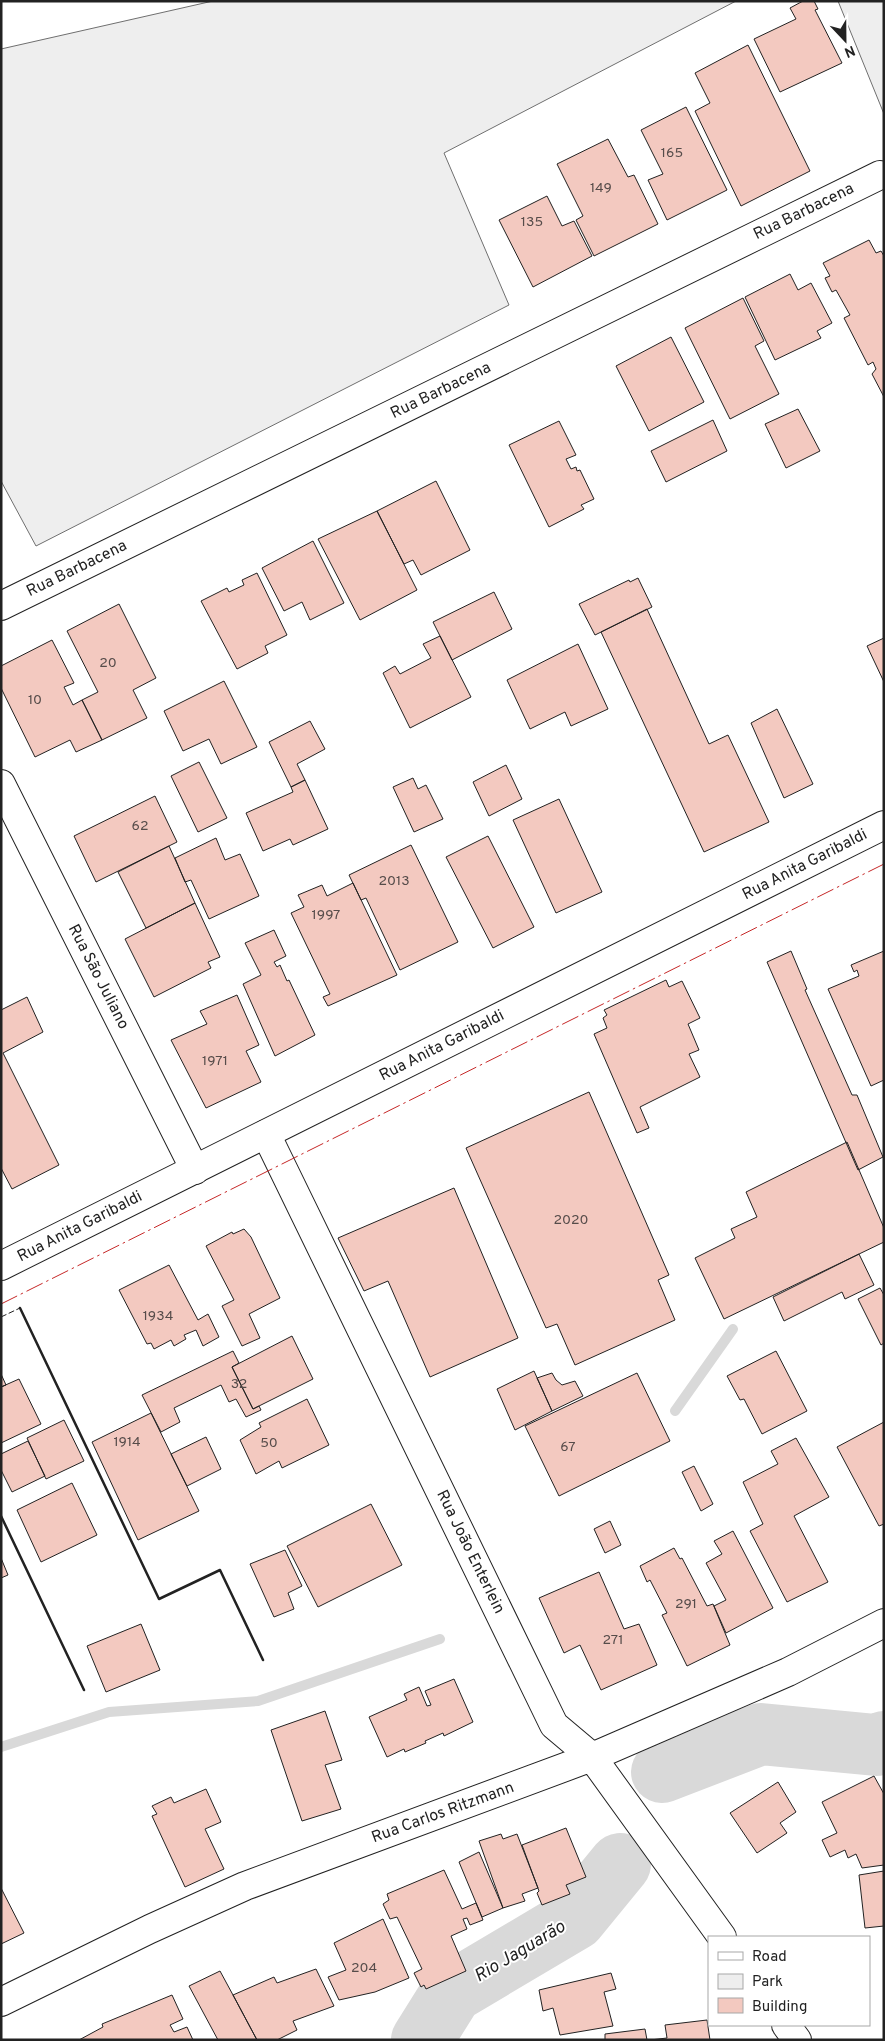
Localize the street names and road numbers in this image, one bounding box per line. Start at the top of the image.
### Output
street label: Rua Barbacena [750,179,858,245]
street label: Rua Barbacena [387,358,495,424]
street label: Rua Barbacena [23,536,131,602]
street label: Rua Anita Garibaldi [739,825,871,905]
street label: Rua São Juliano [63,921,133,1033]
street label: Rua Anita Garibaldi [376,1006,508,1086]
street label: Rua Anita Garibaldi [14,1187,146,1267]
street label: Rua João Enterlein [431,1487,509,1617]
street label: Rua Carlos Ritzmann [369,1778,517,1848]

